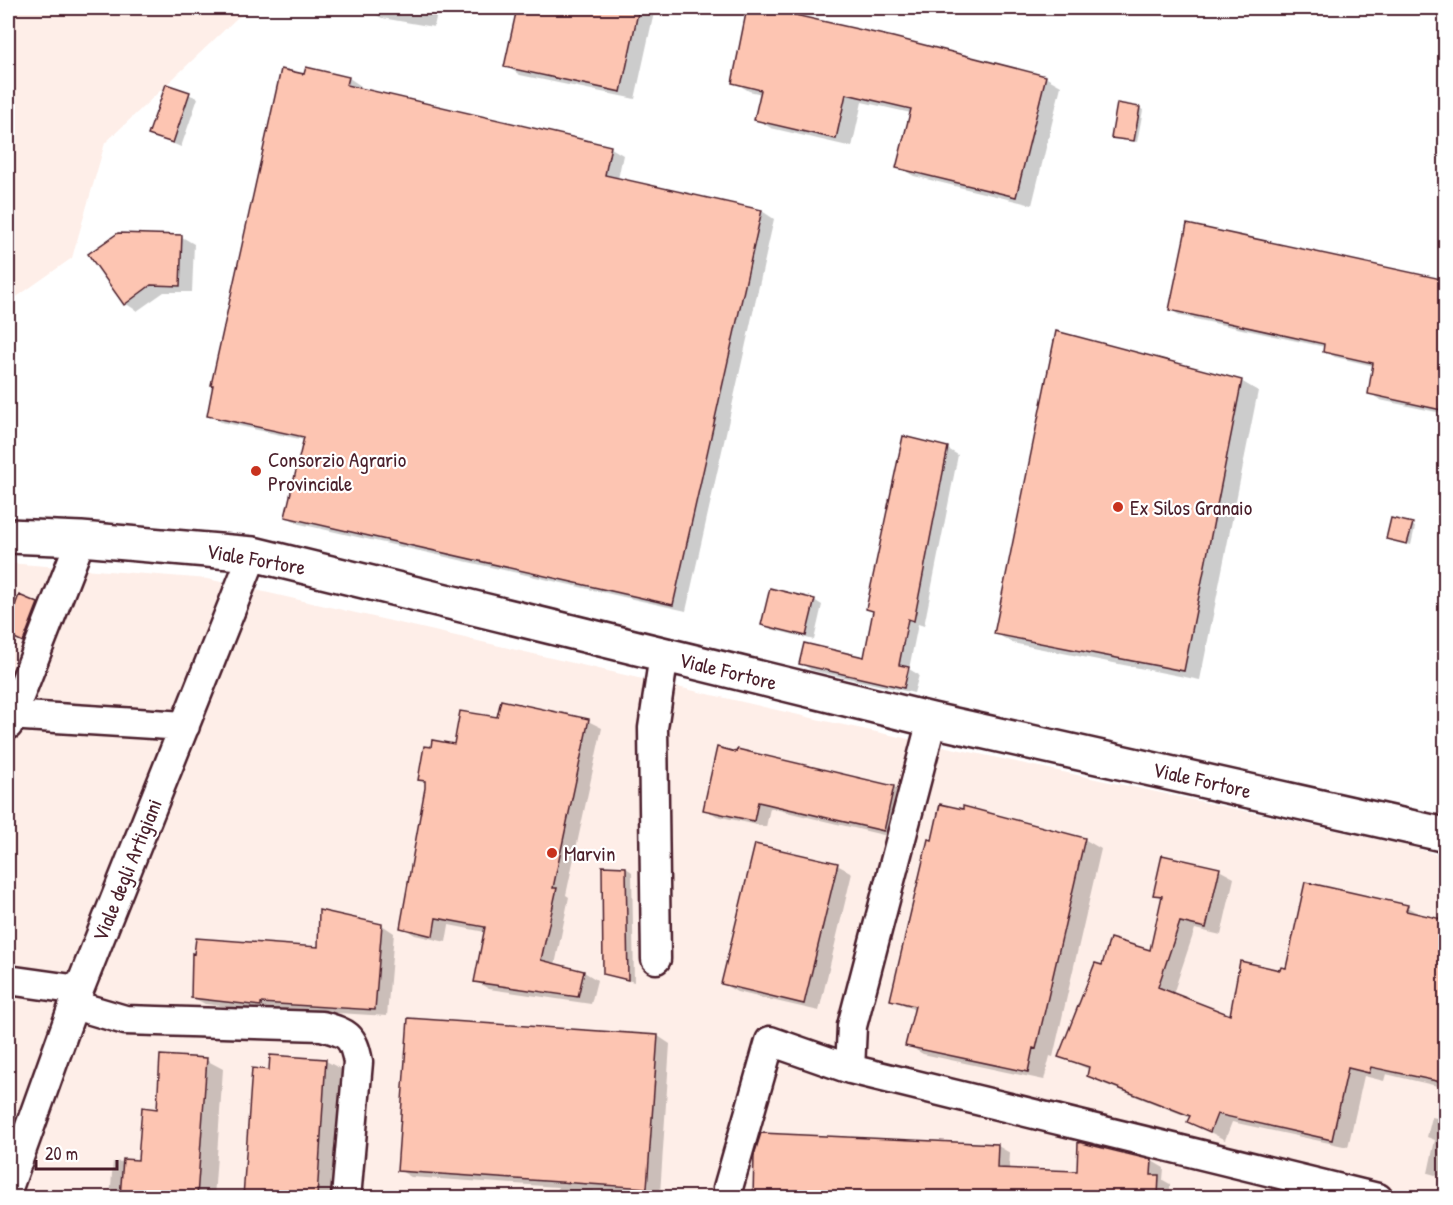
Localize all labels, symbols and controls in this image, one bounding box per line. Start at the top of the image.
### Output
place label: Consorzio Agrario Provinciale [268,445,406,498]
marker: Consorzio Agrario Provinciale [249,464,263,478]
place label: Ex Silos Granaio [1130,493,1252,522]
marker: Ex Silos Granaio [1111,500,1125,514]
street label: Viale Fortore [204,536,308,582]
street label: Viale Fortore [676,645,780,697]
street label: Viale Fortore [1150,755,1254,805]
street label: Viale degli Artigiani [85,794,169,946]
place label: Marvin [564,839,615,868]
marker: Marvin [545,846,559,860]
scale bar [36,1133,117,1171]
text: 20 m [45,1141,78,1166]

